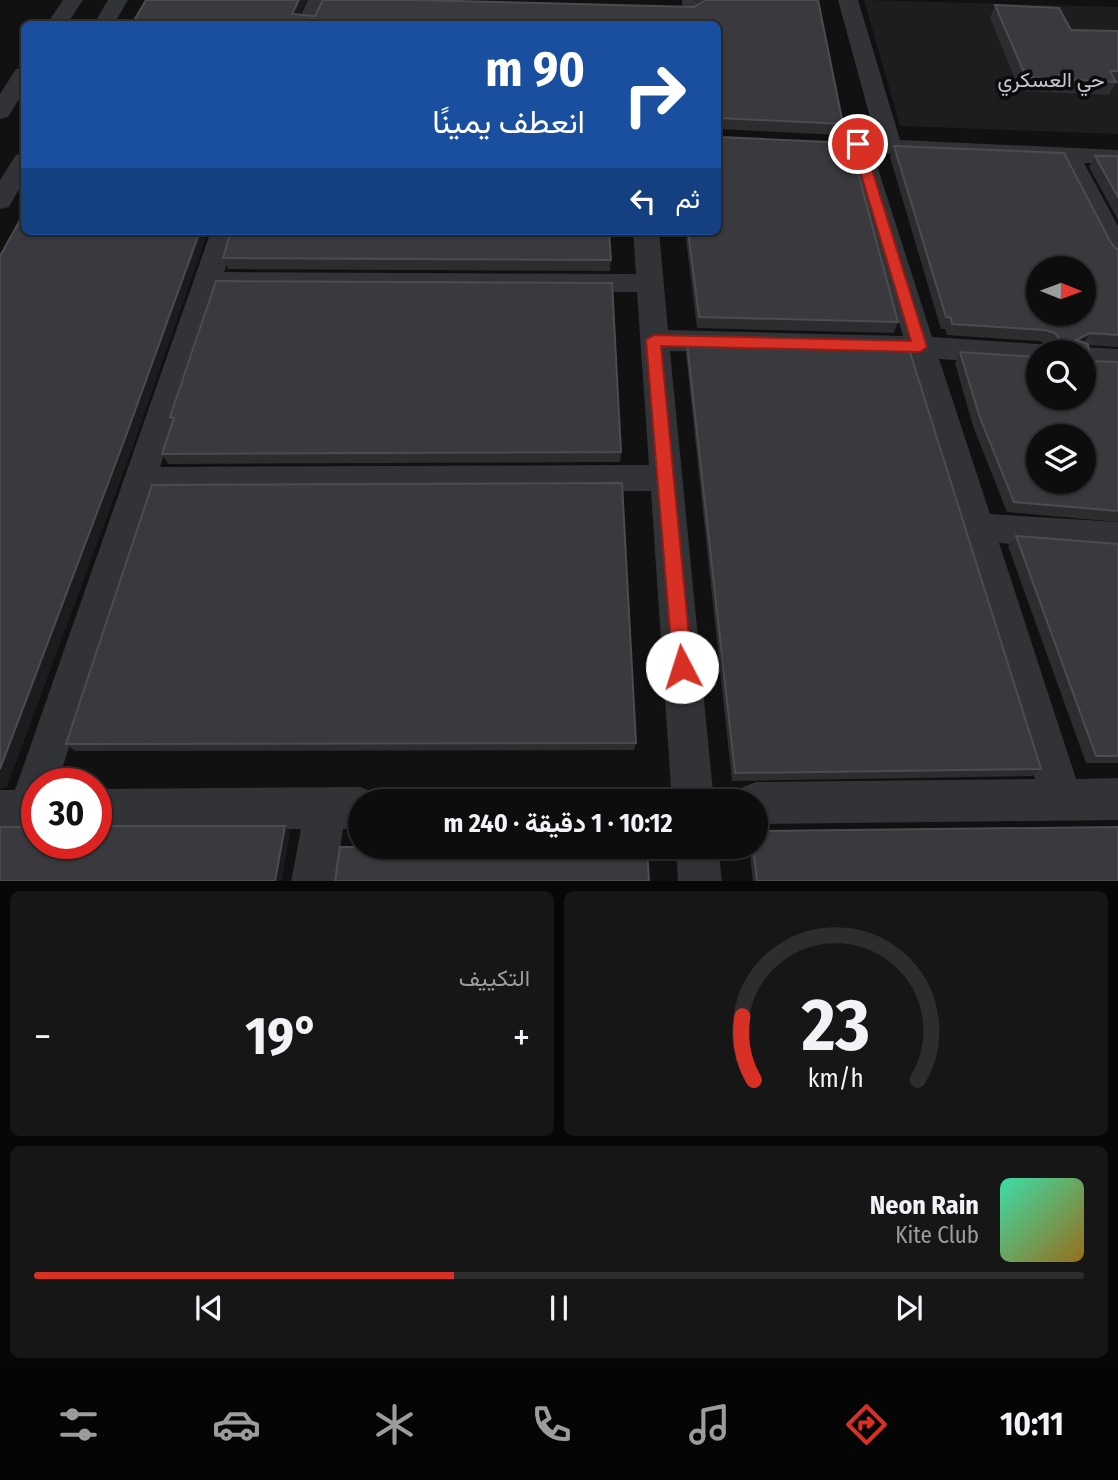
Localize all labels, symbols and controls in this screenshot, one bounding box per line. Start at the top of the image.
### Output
text: 90 m [485,40,585,99]
icon: right [609,49,700,140]
district label: حي العسكري [998,67,1104,97]
text: انعطف يمينًا [432,103,585,141]
pin [828,114,888,174]
icon: arrive [839,125,877,163]
icon: left [624,182,662,220]
text: ثم [676,184,700,215]
north arrow [1026,256,1096,326]
map controls [1026,256,1096,494]
button: search [1026,340,1096,410]
button: layers [1026,424,1096,494]
position arrow [645,630,719,704]
speed limit sign: 30 [21,768,112,859]
text: 10:12 · 1 دقيقة · 240 m [444,808,672,839]
text: التكييف [459,964,530,992]
text: 23 [801,982,870,1069]
text: 19° [245,1005,319,1068]
text: − [34,1014,51,1060]
text: + [513,1014,530,1060]
text: km/h [808,1063,864,1093]
text: Neon Rain [870,1190,979,1221]
text: Kite Club [895,1221,979,1249]
icon: previous [190,1289,228,1327]
icon: pause [540,1289,578,1327]
icon: next [890,1289,928,1327]
icon: filters [54,1400,103,1449]
icon: car [212,1400,261,1449]
icon: climate [370,1400,419,1449]
icon: phone [527,1400,576,1449]
icon: music [685,1400,734,1449]
icon: directions [842,1400,891,1449]
text: 10:11 [1000,1405,1064,1443]

